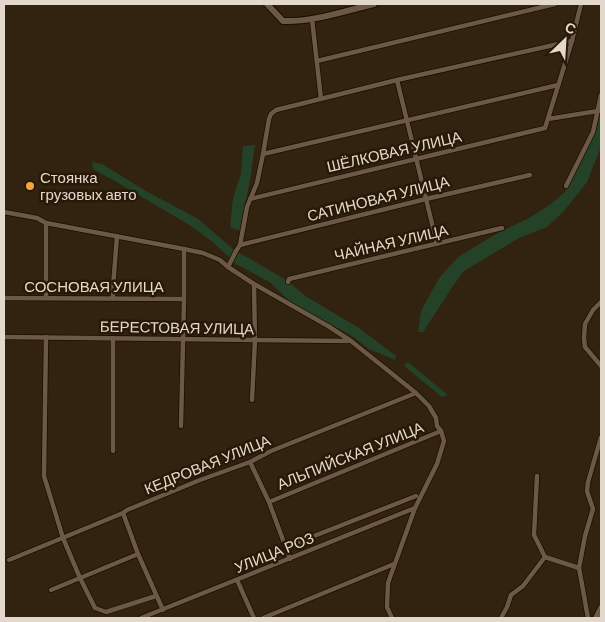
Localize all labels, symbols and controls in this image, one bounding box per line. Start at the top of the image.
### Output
north arrow [540,15,590,65]
text: С [563,18,579,38]
street label: ШЁЛКОВАЯ УЛИЦА [325,127,463,175]
place label: Стоянка грузовых авто [40,168,136,203]
street label: САТИНОВАЯ УЛИЦА [305,172,451,224]
marker: Стоянка грузовых авто [24,180,36,192]
street label: ЧАЙНАЯ УЛИЦА [332,220,450,264]
street label: СОСНОВАЯ УЛИЦА [24,277,164,295]
street label: БЕРЕСТОВАЯ УЛИЦА [100,317,254,337]
street label: АЛЬПИЙСКАЯ УЛИЦА [274,417,426,493]
street label: КЕДРОВАЯ УЛИЦА [141,430,273,498]
street label: УЛИЦА РОЗ [232,528,316,576]

